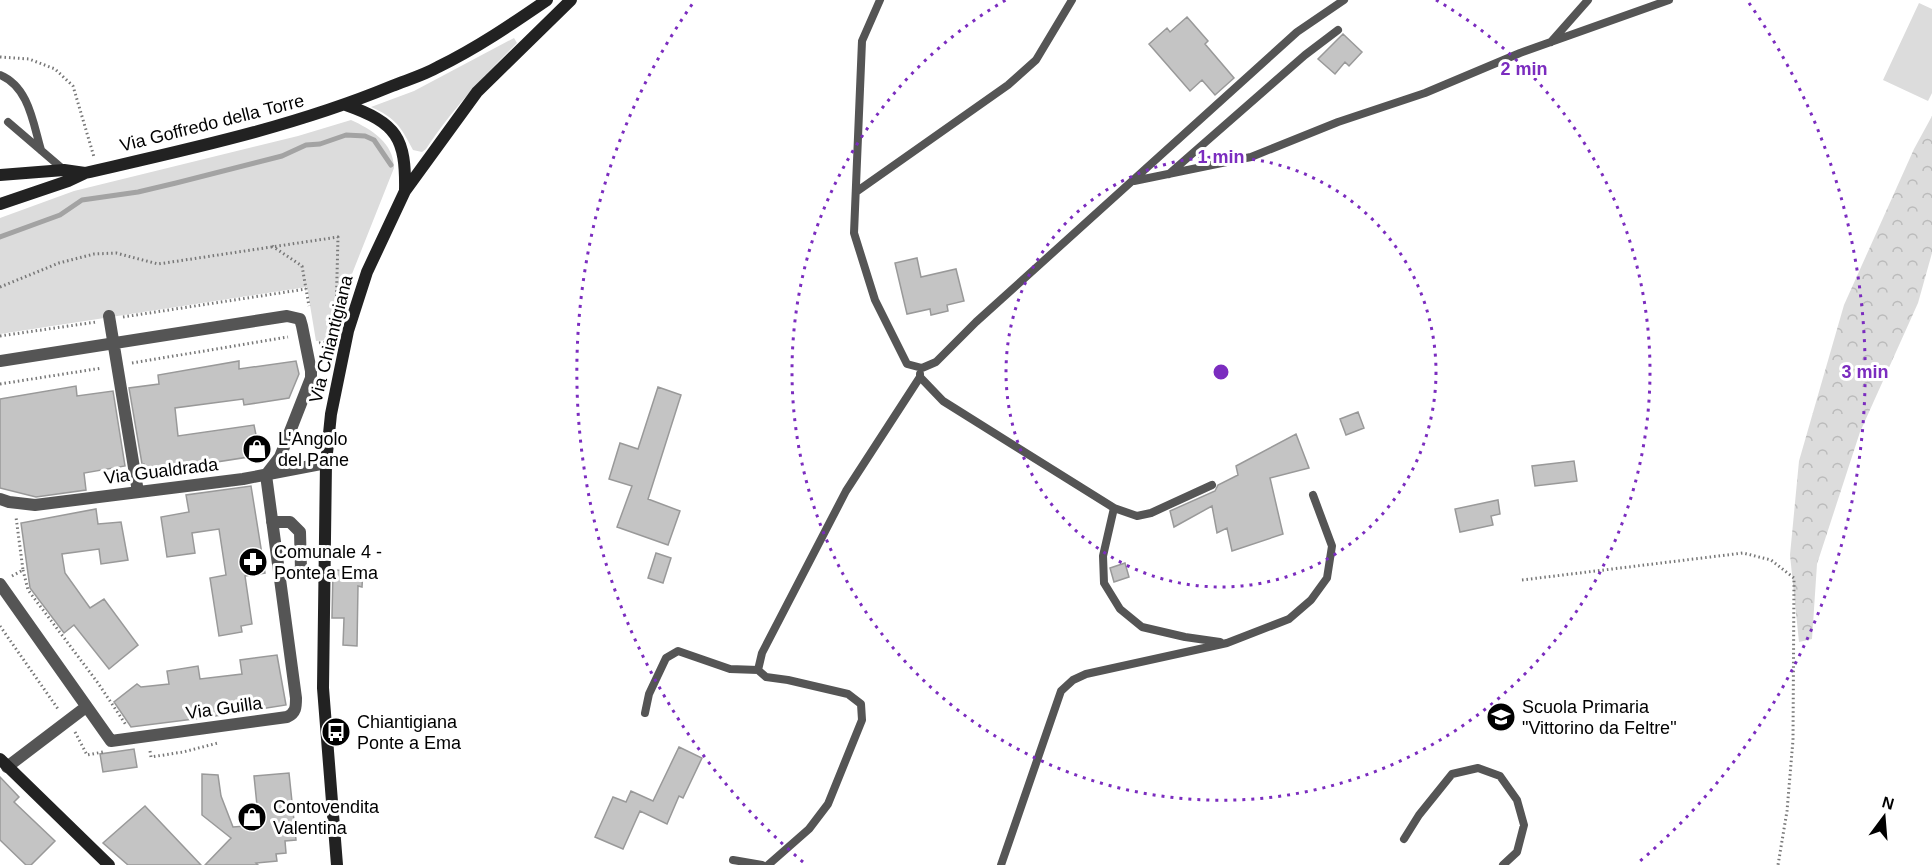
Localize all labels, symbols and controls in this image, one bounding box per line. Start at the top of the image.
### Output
text: 2 min [1500,59,1548,79]
street label: Via Goffredo della Torre [118,90,306,156]
text: 1 min [1197,147,1245,167]
street label: Via Chiantigiana [305,272,357,405]
centre of rings [1211,362,1231,382]
text: 3 min [1841,362,1889,382]
place label: L'Angolo del Pane [278,429,349,470]
shop icon: L'Angolo del Pane [241,433,273,465]
street label: Via Gualdrada [103,454,220,488]
place label: Comunale 4 - Ponte a Ema [274,542,382,583]
pharmacy icon: Comunale 4 - Ponte a Ema [237,546,269,578]
street label: Via Guilla [185,693,264,723]
place label: Scuola Primaria "Vittorino da Feltre" [1522,697,1677,738]
school or university icon: Scuola Primaria "Vittorino da Feltre" [1485,701,1517,733]
place label: Chiantigiana Ponte a Ema [357,712,462,753]
bus stop icon: Chiantigiana Ponte a Ema [320,716,352,748]
north arrow [1854,787,1914,847]
text: N [1880,793,1896,813]
place label: Contovendita Valentina [273,797,380,838]
shop icon: Contovendita Valentina [236,801,268,833]

